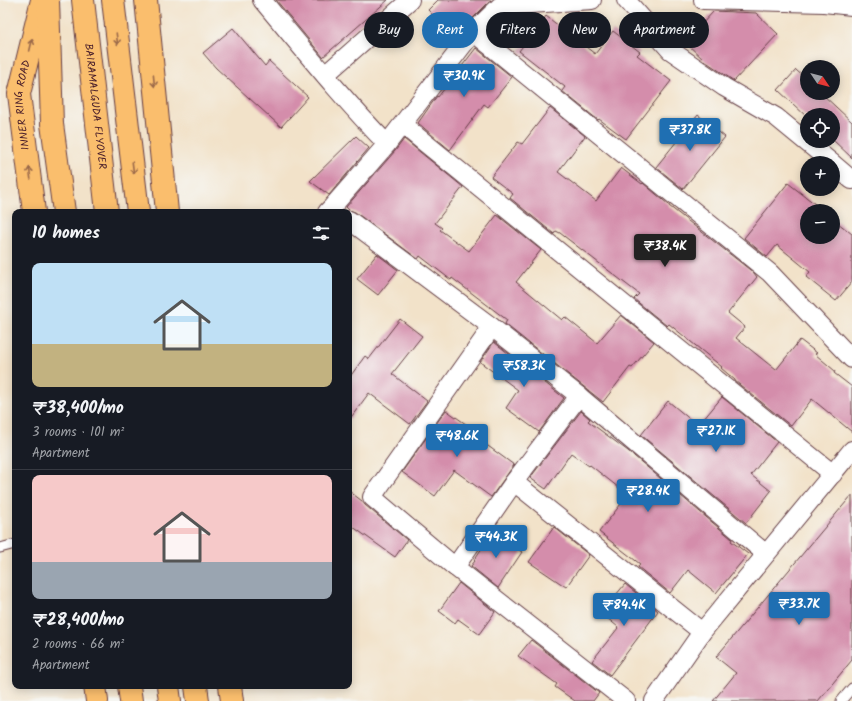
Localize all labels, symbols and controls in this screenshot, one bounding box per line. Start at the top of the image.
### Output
chip: Buy [364,12,414,48]
chip: Rent [422,12,478,48]
chip: Filters [486,12,550,48]
chip: New [558,12,611,48]
chip: Apartment [619,12,709,48]
one-way arrow [113,32,121,45]
one-way arrow [28,39,35,52]
street label: BAIRAMALGUDA FLYOVER [79,42,111,171]
street label: INNER RING ROAD [10,58,36,151]
north arrow [800,60,840,100]
map controls [800,60,840,244]
pin: ₹30.9K [431,64,497,98]
text: ₹30.9K [443,66,485,87]
one-way arrow [150,74,157,87]
button: locate [800,108,840,148]
pin: ₹37.8K [657,118,723,152]
text: ₹37.8K [668,120,712,141]
button: + [800,156,840,196]
one-way arrow [129,161,136,174]
one-way arrow [26,167,33,180]
button: − [800,204,840,244]
text: 10 homes [32,220,100,247]
icon: filters [310,222,332,244]
pin: ₹38.4K [632,234,698,268]
text: ₹38.4K [643,236,687,257]
icon: home [146,289,218,361]
pin: ₹58.3K [491,354,557,388]
text: ₹58.3K [502,356,546,377]
text: ₹38,400/mo [32,395,124,422]
pin: ₹27.1K [683,419,749,453]
text: ₹27.1K [696,421,736,442]
text: 3 rooms · 101 m² [32,422,124,443]
pin: ₹48.6K [424,424,490,458]
text: ₹48.6K [435,426,479,447]
text: Apartment [32,443,90,464]
pin: ₹28.4K [615,479,681,513]
text: ₹28.4K [626,481,670,502]
icon: home [146,501,218,573]
pin: ₹44.3K [463,525,529,559]
text: ₹44.3K [474,527,518,548]
pin: ₹33.7K [766,592,832,626]
pin: ₹84.4K [591,593,657,627]
text: ₹33.7K [778,594,820,615]
text: ₹84.4K [602,595,646,616]
text: ₹28,400/mo [32,607,124,634]
text: 2 rooms · 66 m² [32,634,124,655]
text: Apartment [32,655,90,676]

